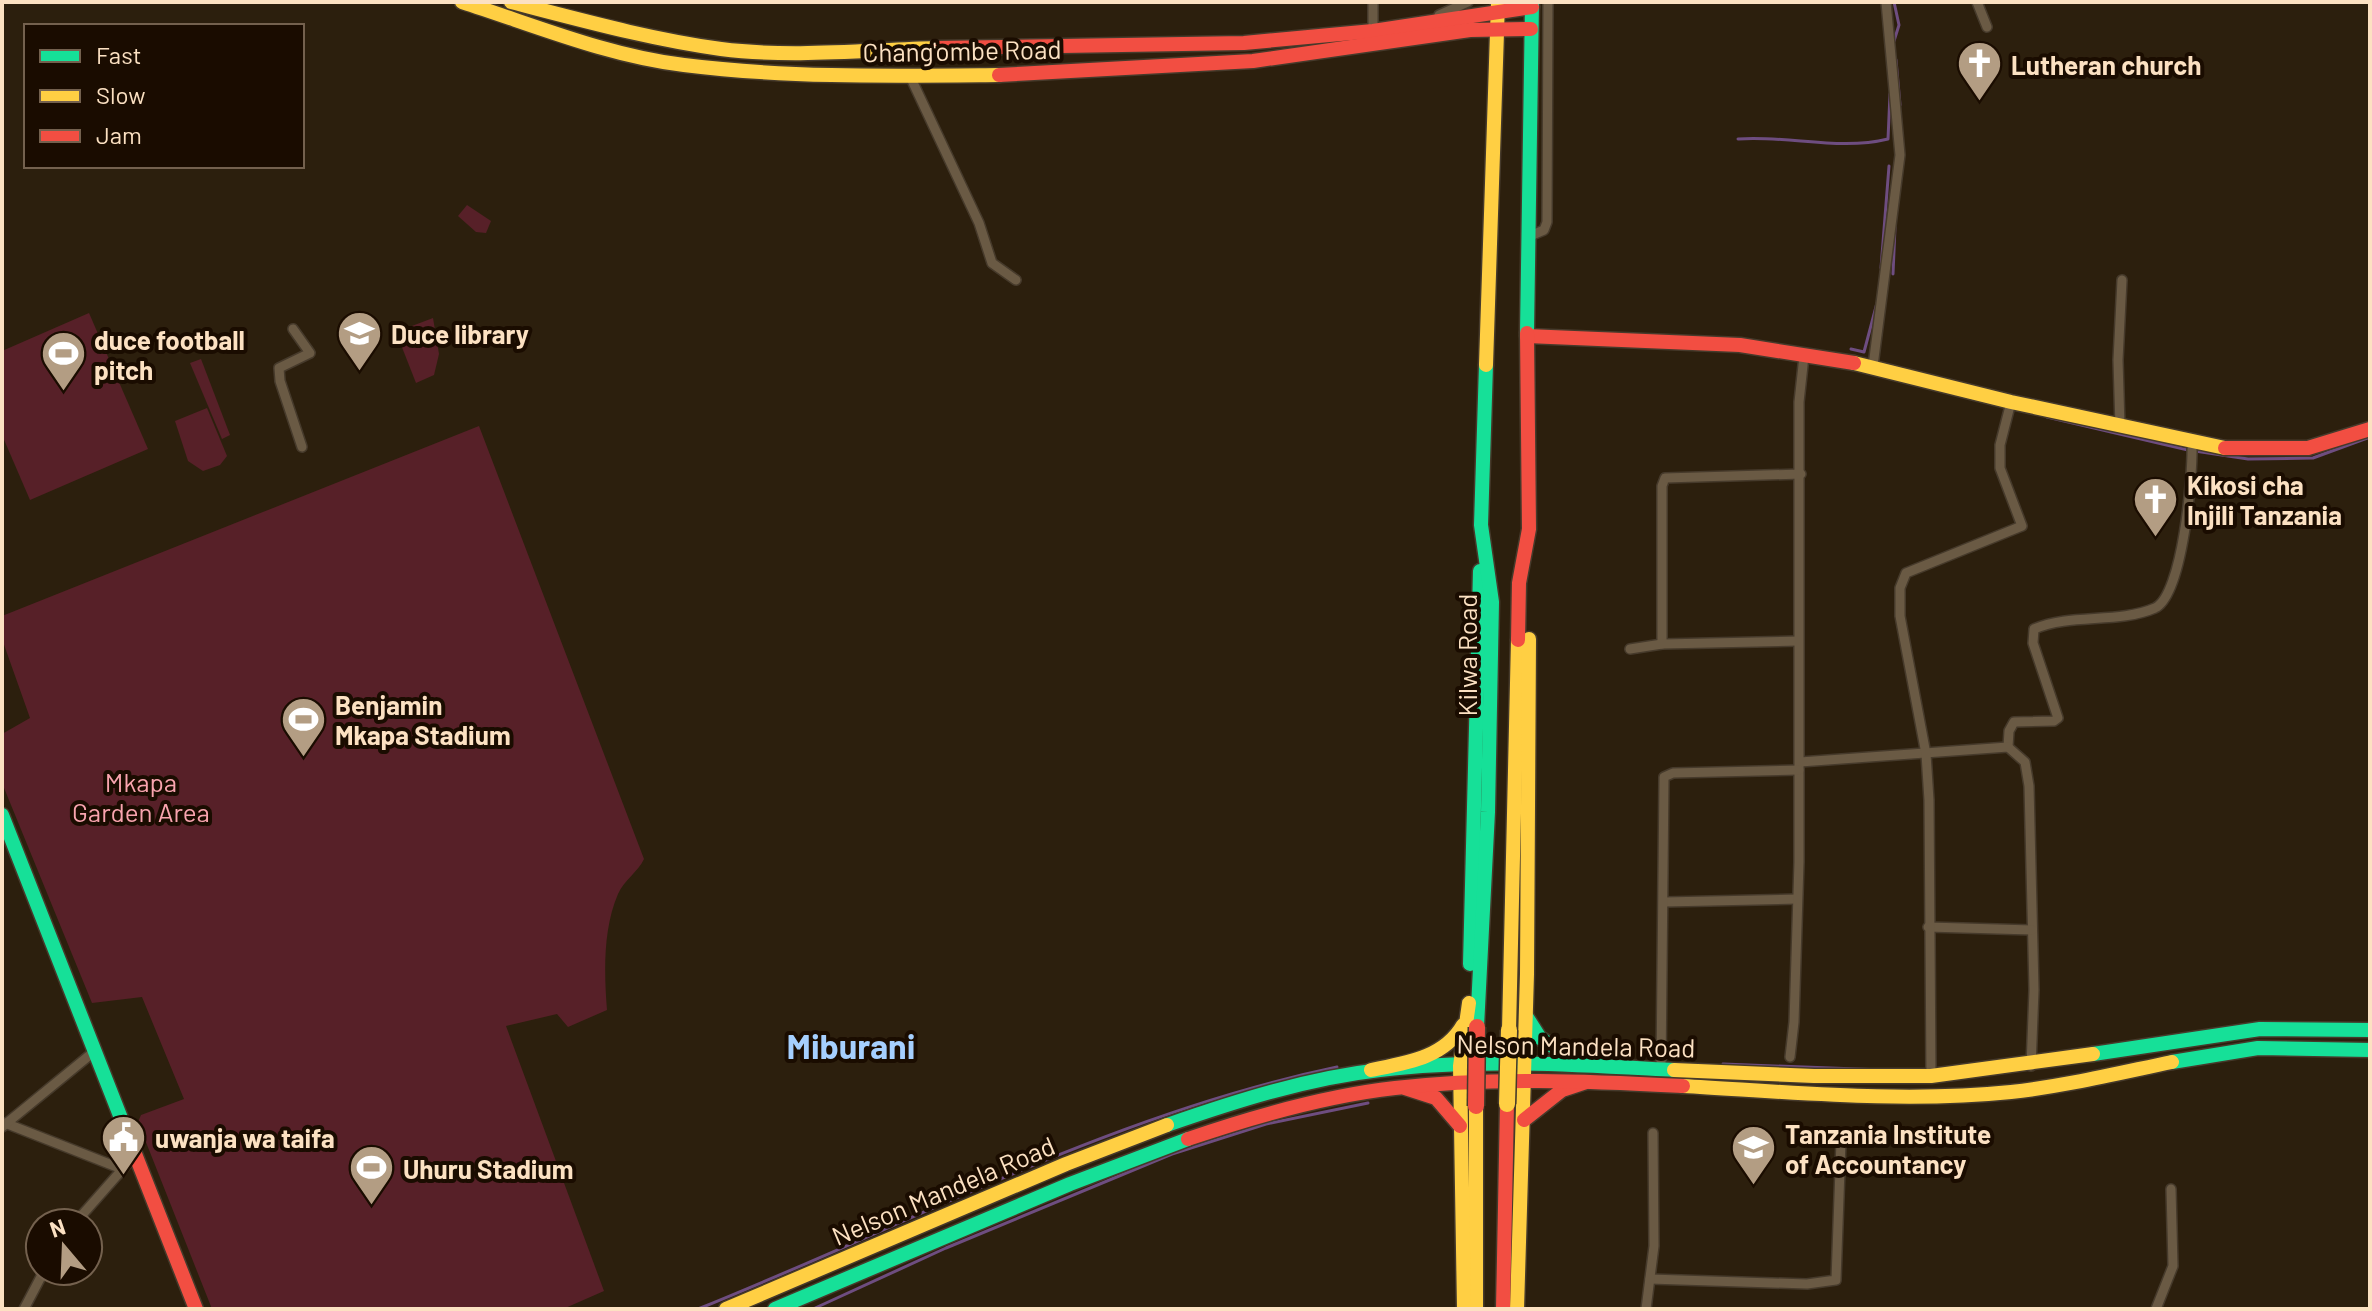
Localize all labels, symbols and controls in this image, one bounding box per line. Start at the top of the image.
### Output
legend [24,24,304,168]
street label: Chang'ombe Road [862,33,1062,67]
text: Fast [96,40,141,69]
church icon: Lutheran church [1956,40,2004,103]
place label: Lutheran church [2011,49,2201,80]
text: Slow [96,80,145,109]
text: Jam [96,120,142,149]
school or university icon: Duce library [336,309,384,372]
place label: Duce library [391,318,529,349]
place label: duce football pitch [94,324,245,385]
sports icon: duce football pitch [39,330,87,393]
place label: Kikosi cha Injili Tanzania [2187,469,2342,530]
church icon: Kikosi cha Injili Tanzania [2132,475,2180,538]
street label: Kilwa Road [1451,594,1482,716]
place label: Benjamin Mkapa Stadium [335,689,511,750]
sports icon: Benjamin Mkapa Stadium [280,695,328,758]
park label: Mkapa Garden Area [72,766,210,827]
district label: Miburani [787,1025,915,1066]
street label: Nelson Mandela Road [1456,1027,1696,1063]
public building icon: uwanja wa taifa [100,1113,148,1176]
place label: Tanzania Institute of Accountancy [1785,1118,1991,1179]
place label: uwanja wa taifa [155,1122,335,1153]
school or university icon: Tanzania Institute of Accountancy [1730,1124,1778,1187]
street label: Nelson Mandela Road [827,1129,1059,1251]
sports icon: Uhuru Stadium [348,1144,396,1207]
place label: Uhuru Stadium [403,1153,573,1184]
north arrow [24,1207,104,1287]
text: N [46,1212,68,1242]

